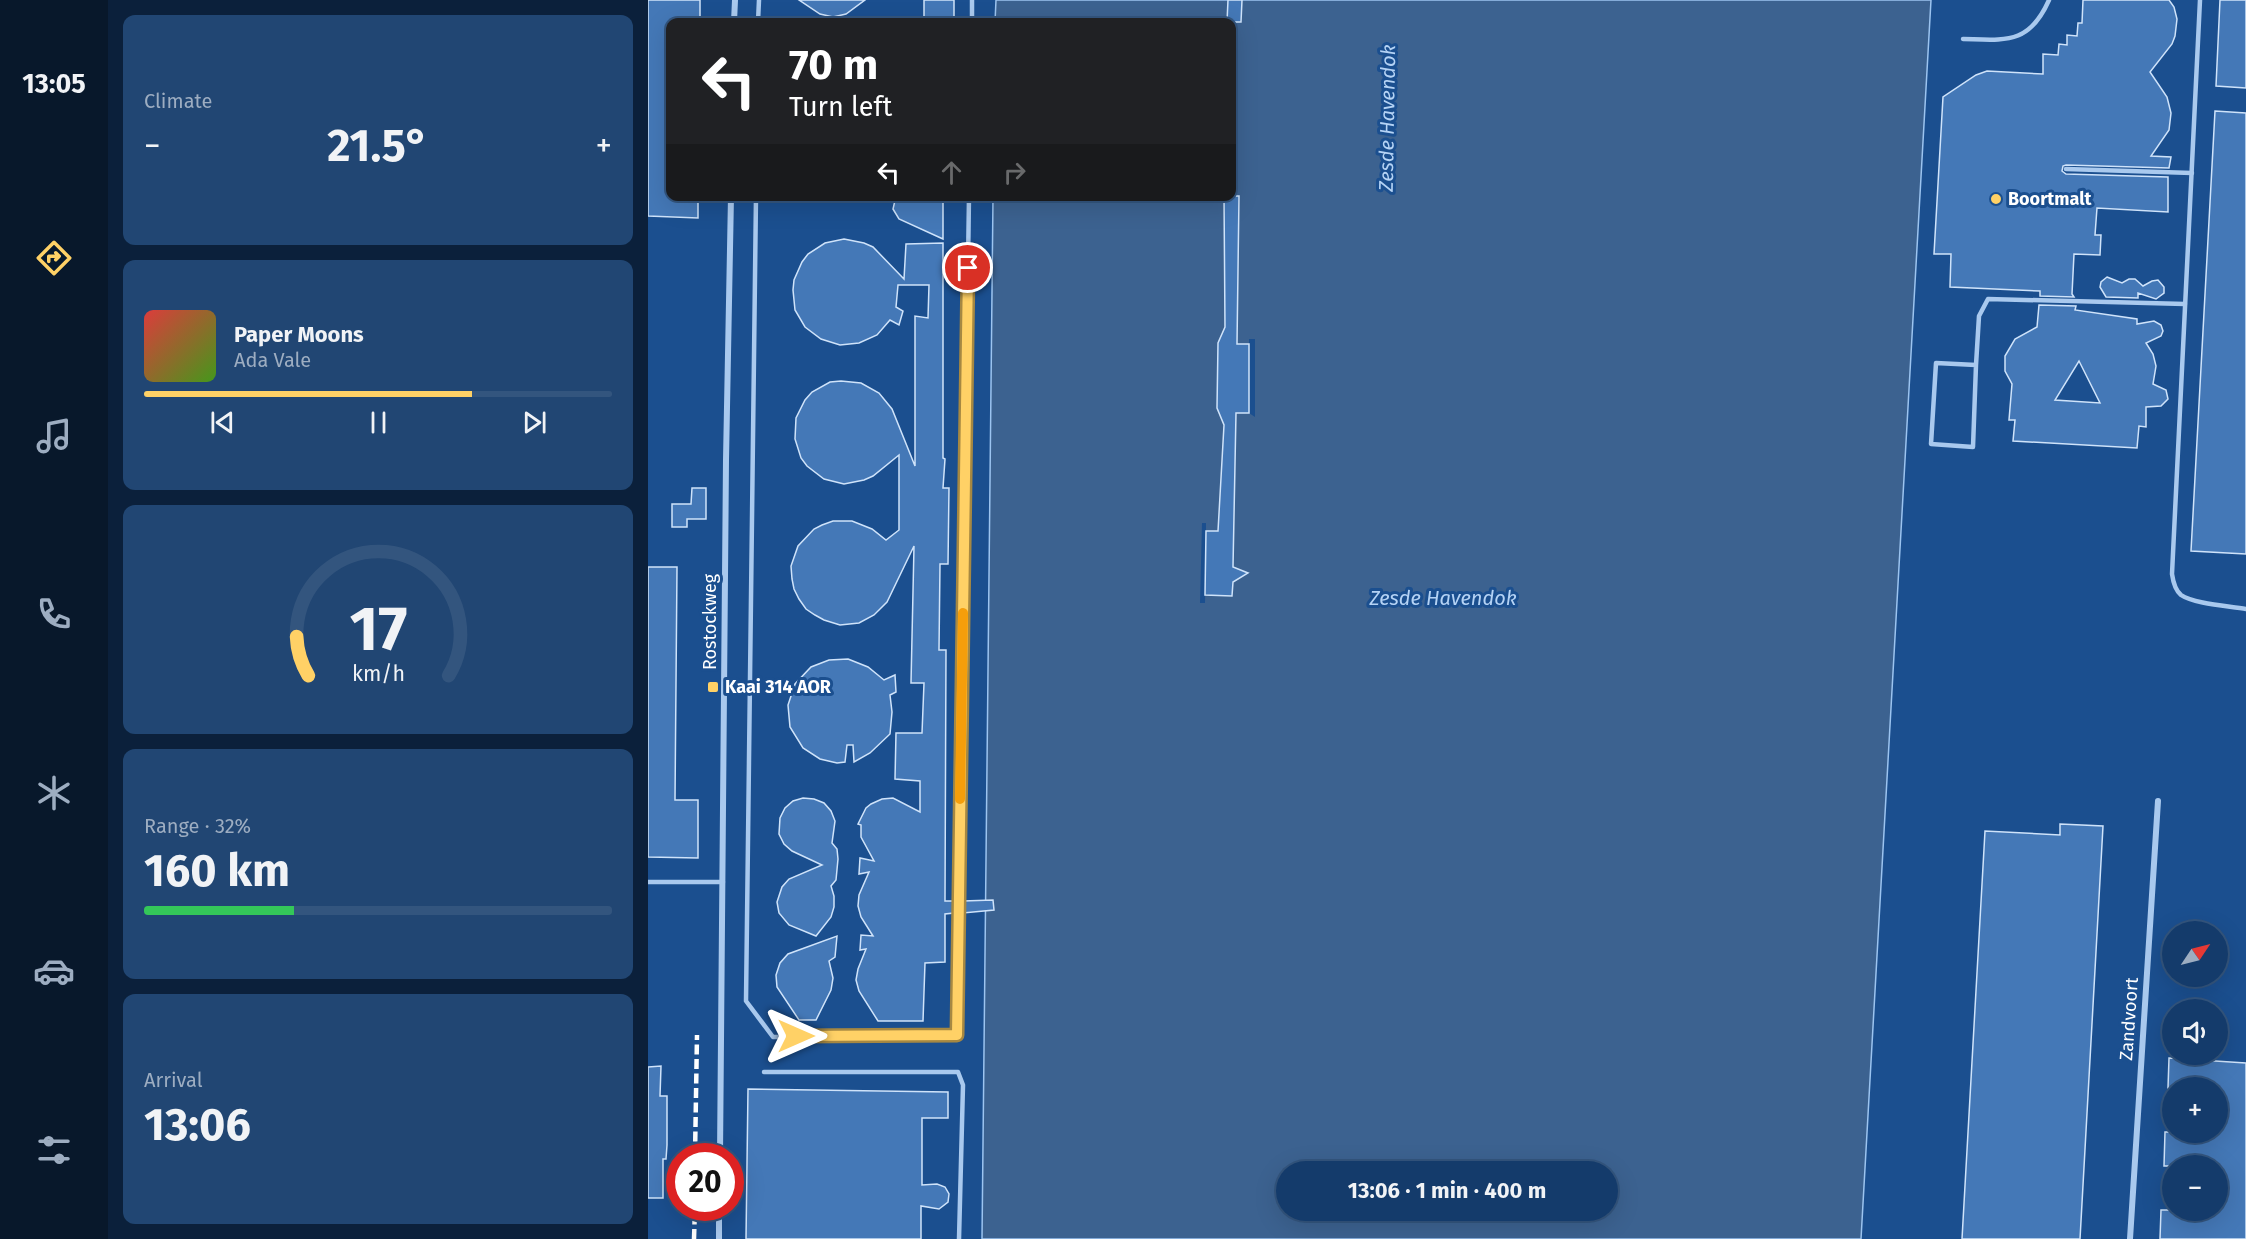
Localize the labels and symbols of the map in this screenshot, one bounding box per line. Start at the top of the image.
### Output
water label: Zesde Havendok [1374,44,1400,193]
place label: Boortmalt [2008,188,2093,210]
marker: Boortmalt [1989,192,2003,206]
pin [942,242,993,293]
street label: Rostockweg [699,573,721,670]
water label: Zesde Havendok [1368,586,1517,610]
place label: Kaai 314 AOR [725,676,832,698]
marker: Kaai 314 AOR [706,680,720,694]
north arrow [2162,921,2228,987]
street label: Zandvoort [2115,976,2143,1061]
position arrow [764,1004,828,1068]
speed limit sign: 20 [666,1143,744,1221]

